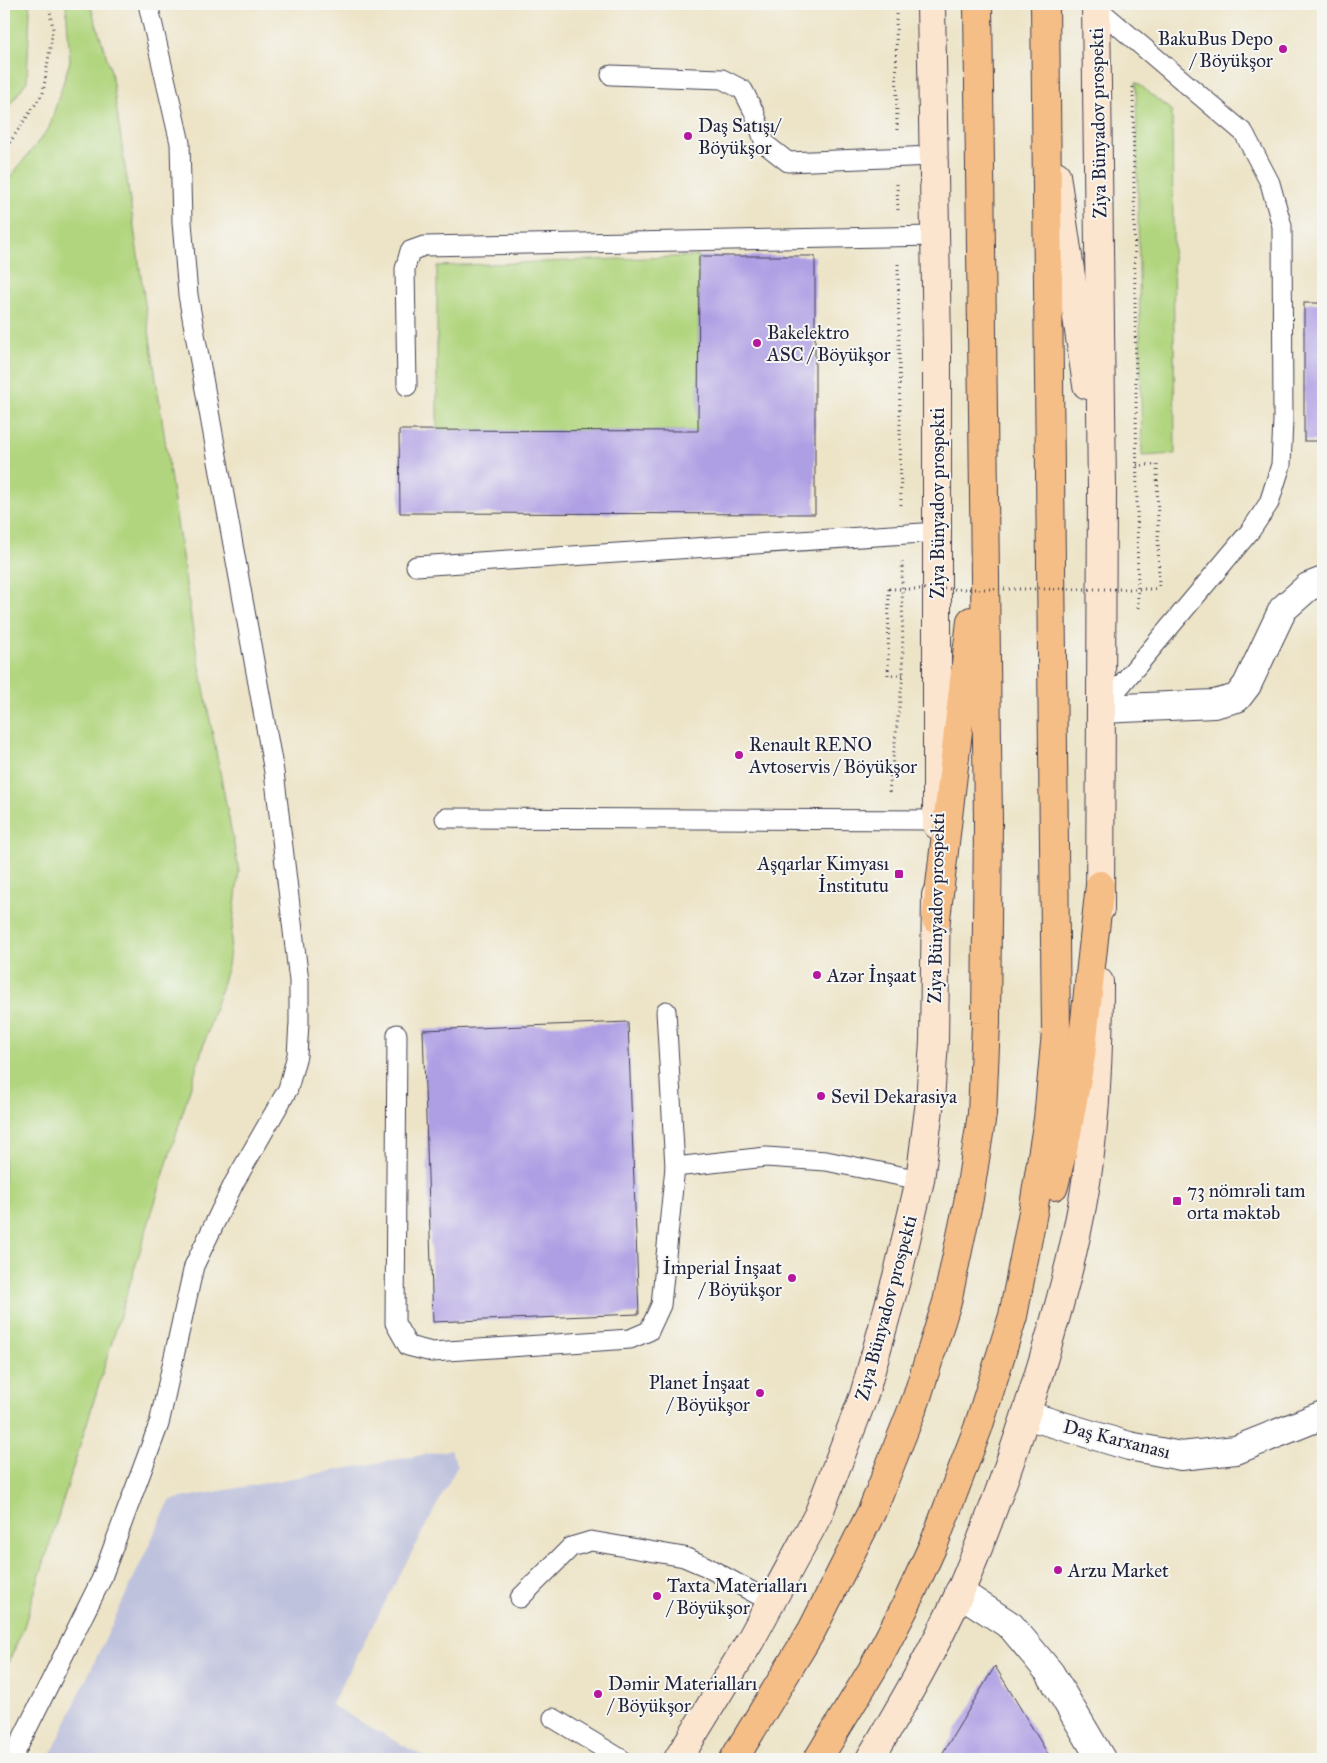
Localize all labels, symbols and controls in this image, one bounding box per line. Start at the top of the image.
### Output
street label: Ziya Bünyadov prospekti [1085,27,1111,219]
place label: BakuBus Depo / Böyükşor [1158,27,1274,72]
marker: BakuBus Depo / Böyükşor [1277,43,1289,55]
place label: Daş Satışı/ Böyükşor [698,114,782,159]
marker: Daş Satışı/ Böyükşor [682,130,694,142]
place label: Bakelektro ASC / Böyükşor [766,321,892,366]
marker: Bakelektro ASC / Böyükşor [751,337,763,349]
street label: Ziya Bünyadov prospekti [926,408,949,598]
place label: Renault RENO Avtoservis / Böyükşor [748,733,918,778]
marker: Renault RENO Avtoservis / Böyükşor [733,749,745,761]
street label: Ziya Bünyadov prospekti [923,812,949,1004]
place label: Aşqarlar Kimyası İnstitutu [756,852,889,897]
marker: Aşqarlar Kimyası İnstitutu [893,868,905,880]
place label: Azər İnşaat [826,964,917,987]
marker: Azər İnşaat [811,969,823,981]
place label: Sevil Dekarasiya [831,1085,958,1108]
marker: Sevil Dekarasiya [815,1090,827,1102]
place label: 73 nömrəli tam orta məktəb [1187,1179,1305,1224]
marker: 73 nömrəli tam orta məktəb [1171,1195,1183,1207]
street label: Ziya Bünyadov prospekti [850,1213,922,1403]
place label: İmperial İnşaat / Böyükşor [663,1256,783,1301]
marker: İmperial İnşaat / Böyükşor [786,1272,798,1284]
place label: Planet İnşaat / Böyükşor [649,1371,751,1416]
marker: Planet İnşaat / Böyükşor [754,1387,766,1399]
street label: Daş Karxanası [1061,1415,1173,1463]
place label: Arzu Market [1067,1559,1169,1582]
marker: Arzu Market [1052,1564,1064,1576]
place label: Taxta Materialları / Böyükşor [665,1574,807,1619]
marker: Taxta Materialları / Böyükşor [651,1590,663,1602]
place label: Dəmir Materialları / Böyükşor [606,1672,757,1717]
marker: Dəmir Materialları / Böyükşor [592,1688,604,1700]

